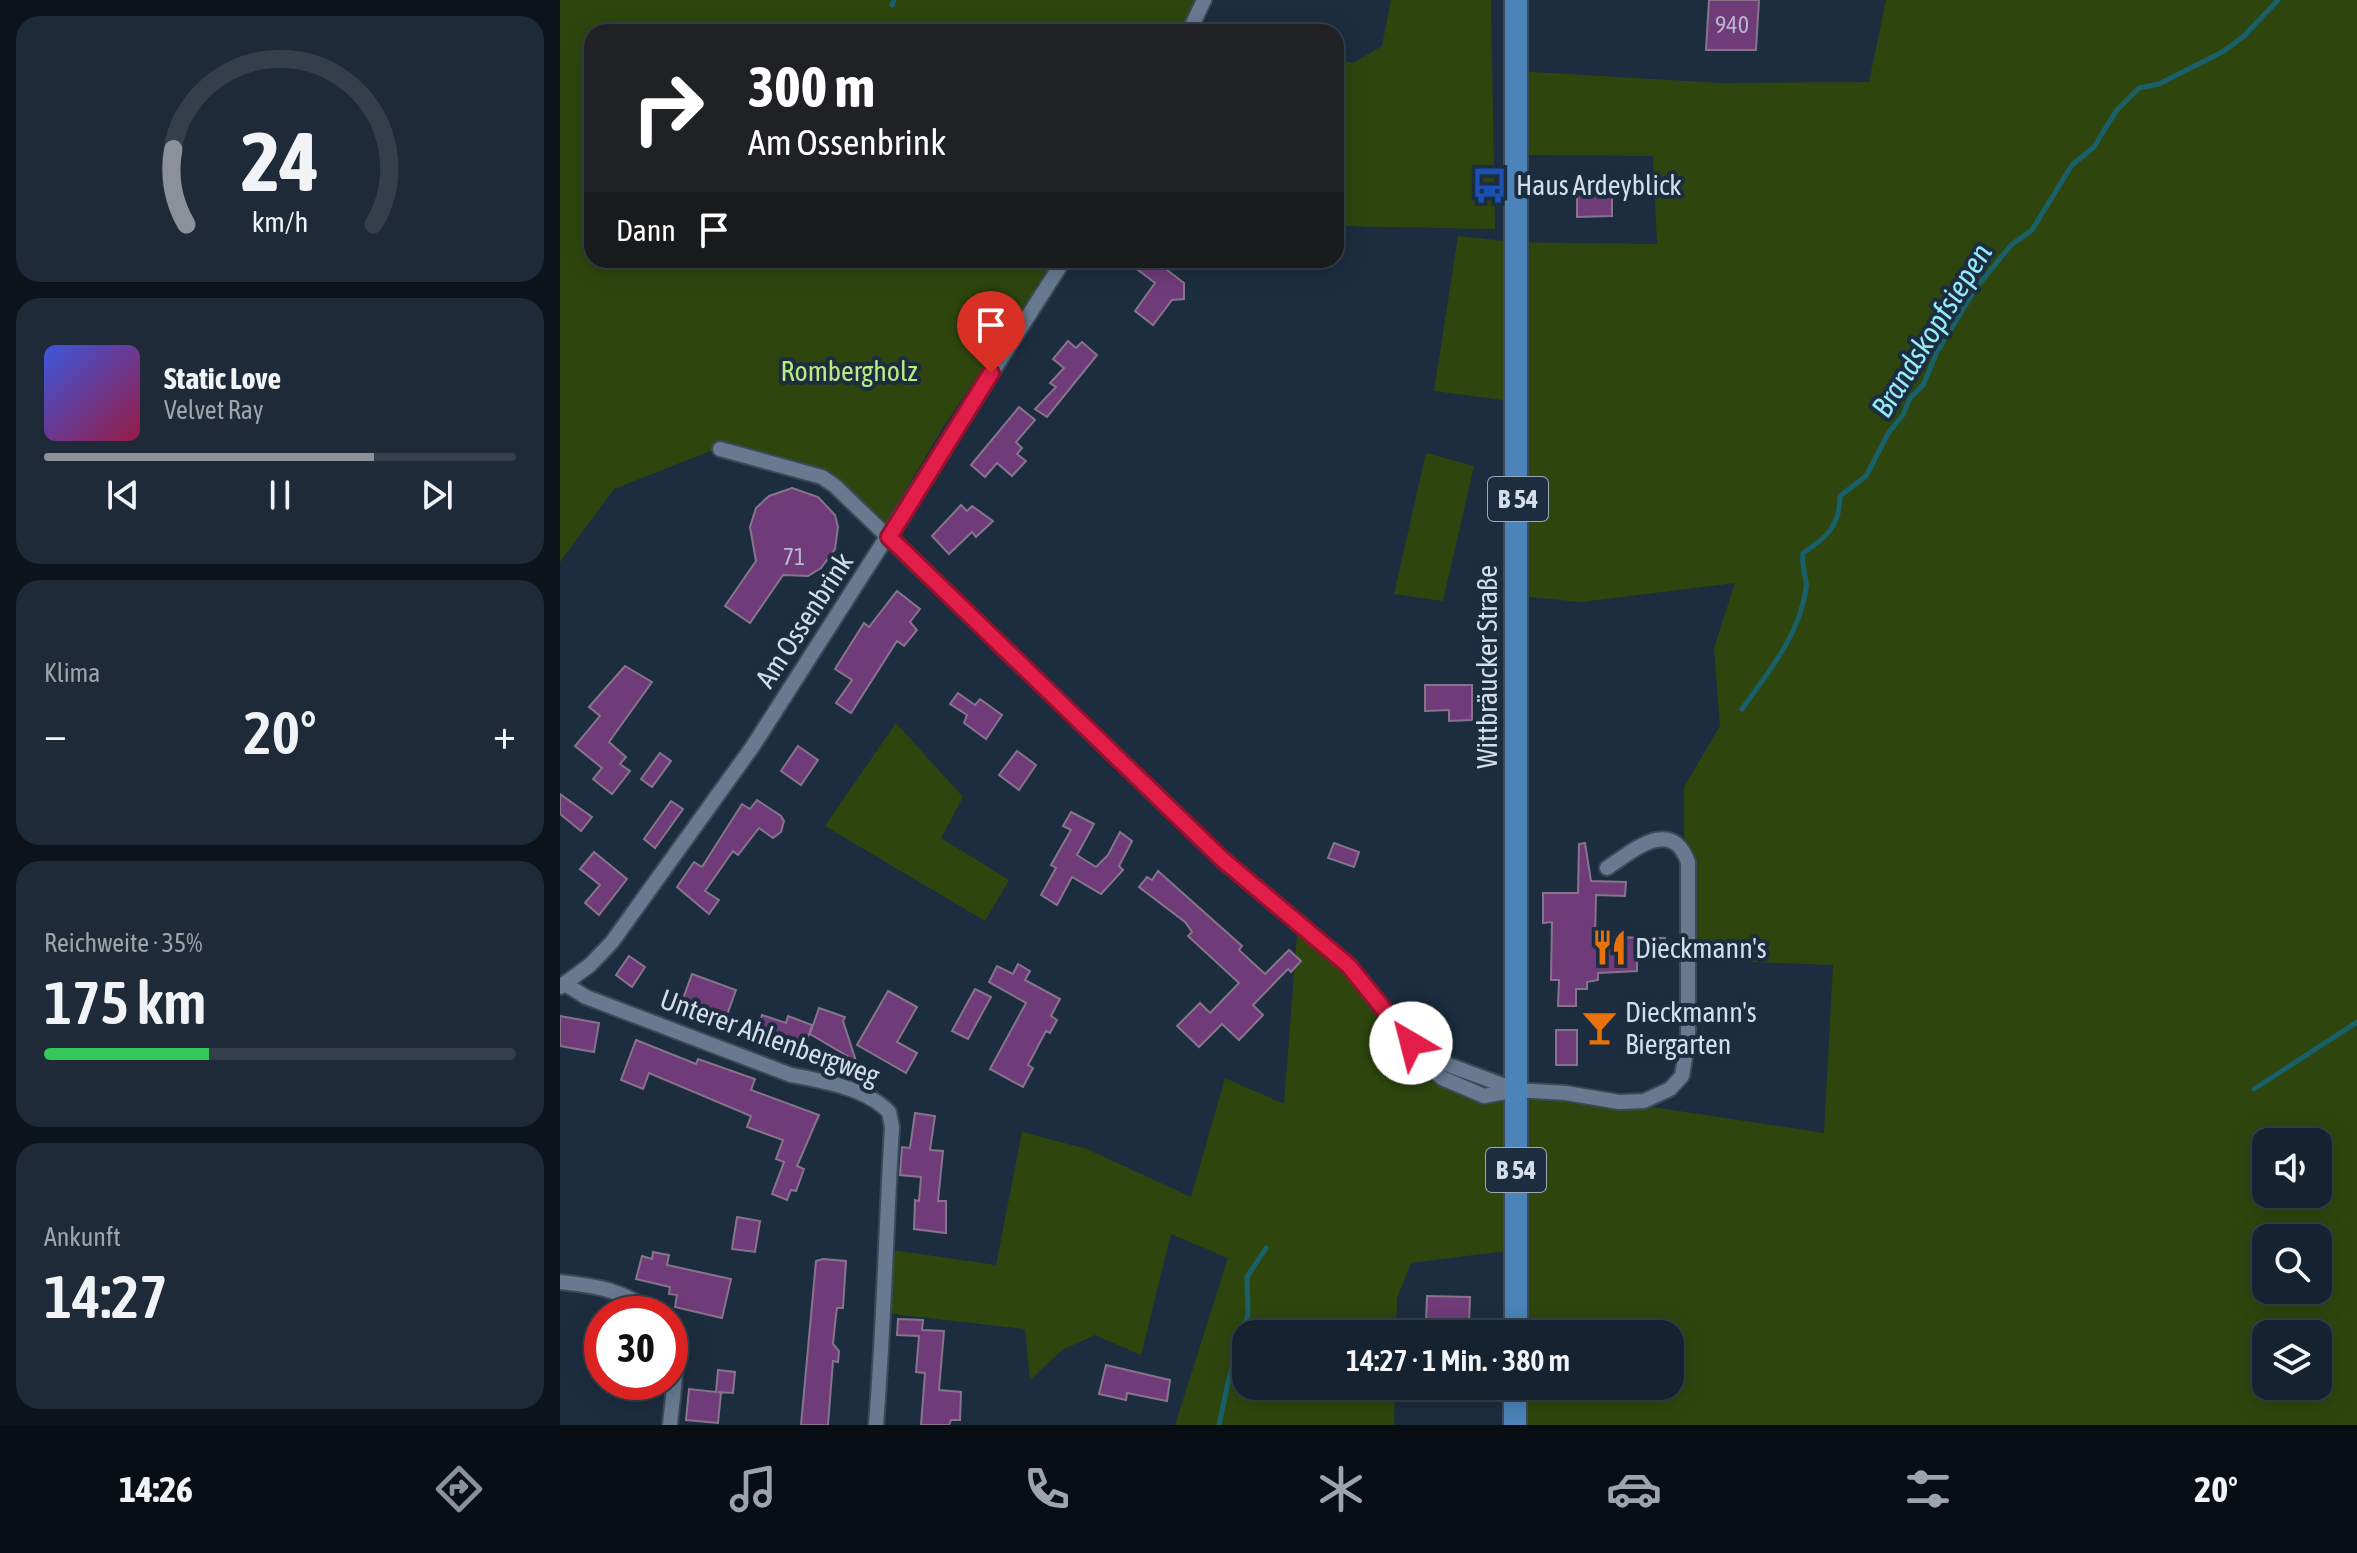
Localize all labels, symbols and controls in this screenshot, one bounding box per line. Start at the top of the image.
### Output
house number: 940 [1715,11,1749,38]
text: 300 m [748,55,875,119]
icon: right [616,56,720,160]
text: 24 [241,112,319,208]
text: Am Ossenbrink [748,121,946,163]
bus stop icon: Haus Ardeyblick [1471,166,1509,204]
place label: Haus Ardeyblick [1516,169,1682,201]
text: km/h [252,205,308,238]
icon: arrive [692,208,736,252]
text: Dann [616,213,676,247]
water label: Brandskopfsiepen [1864,237,1998,423]
pin [957,291,1025,373]
icon: arrive [969,303,1013,347]
park label: Rombergholz [780,355,918,387]
text: Static Love [164,361,281,395]
text: Velvet Ray [164,395,264,425]
icon: previous [101,473,145,517]
icon: pause [258,473,302,517]
icon: next [415,473,459,517]
road number: B 54 [1488,477,1548,521]
house number: 71 [783,543,805,570]
street label: Am Ossenbrink [749,547,859,693]
street label: Wittbräucker Straße [1471,565,1503,769]
text: Klima [44,658,100,688]
text: 20° [244,698,316,767]
text: − [44,708,67,758]
text: + [493,708,516,758]
text: Reichweite · 35% [44,928,202,958]
restaurant icon: Dieckmann's [1590,929,1628,967]
place label: Dieckmann's [1635,932,1767,964]
text: 175 km [44,968,206,1037]
street label: Unterer Ahlenbergweg [656,982,884,1092]
place label: Dieckmann's Biergarten [1625,996,1757,1060]
position arrow [1369,1001,1453,1085]
bar icon: Dieckmann's Biergarten [1580,1009,1618,1047]
map controls [2252,1128,2332,1400]
button: sound [2252,1128,2332,1208]
road number: B 54 [1486,1148,1546,1192]
text: Ankunft [44,1222,121,1252]
button: search [2252,1224,2332,1304]
text: 14:27 [44,1262,167,1331]
speed limit sign: 30 [584,1296,688,1400]
button: layers [2252,1320,2332,1400]
text: 14:27 · 1 Min. · 380 m [1346,1343,1570,1377]
icon: directions [431,1461,487,1517]
icon: music [725,1461,781,1517]
icon: phone [1019,1461,1075,1517]
icon: climate [1313,1461,1369,1517]
icon: car [1606,1461,1662,1517]
icon: filters [1900,1461,1956,1517]
text: 14:26 [119,1468,193,1510]
text: 20° [2194,1468,2238,1510]

